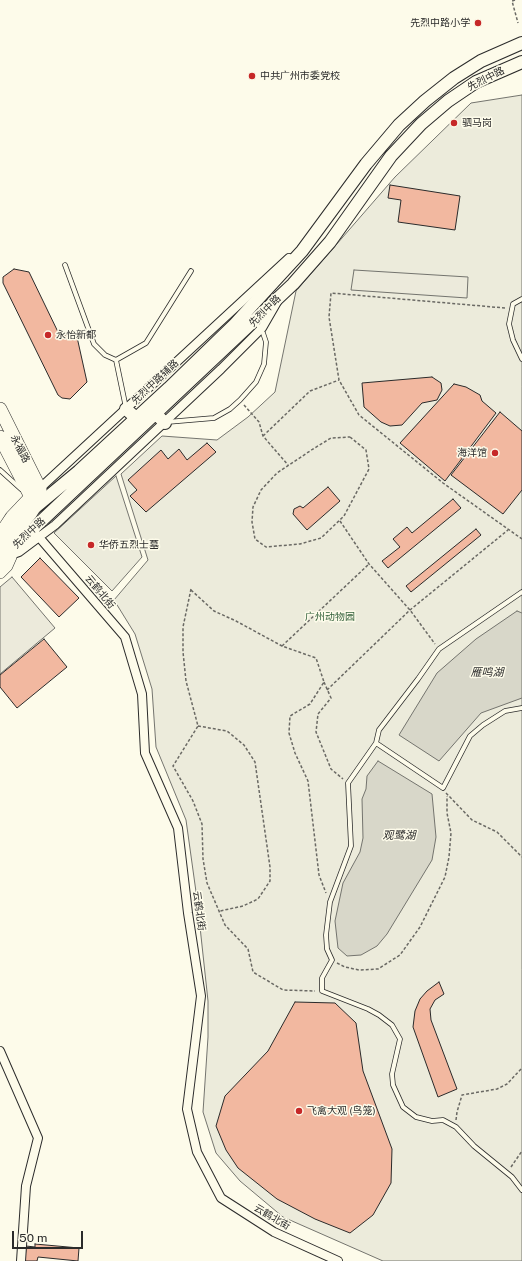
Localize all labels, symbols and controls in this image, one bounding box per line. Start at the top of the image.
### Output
place label: 先烈中路小学 [410,17,470,29]
marker: 先烈中路小学 [473,18,483,28]
street label: 先烈中路 [465,65,507,93]
place label: 中共广州市委党校 [260,70,340,82]
marker: 中共广州市委党校 [247,71,257,81]
place label: 驷马岗 [462,117,492,129]
marker: 驷马岗 [449,118,459,128]
street label: 先烈中路 [247,293,283,329]
place label: 永怡新都 [56,329,96,341]
marker: 永怡新都 [43,330,53,340]
street label: 先烈中路辅路 [129,357,181,407]
street label: 永福路 [8,433,32,465]
place label: 海洋馆 [457,447,487,459]
marker: 海洋馆 [490,448,500,458]
street label: 先烈中路 [10,515,48,551]
place label: 华侨五烈士墓 [99,539,159,551]
marker: 华侨五烈士墓 [86,540,96,550]
street label: 云鹤北街 [83,573,117,611]
park label: 广州动物园 [305,611,355,623]
water label: 雁鸣湖 [471,666,503,680]
water label: 观鹭湖 [383,829,415,843]
street label: 云鹤北街 [190,890,208,932]
place label: 飞禽大观 (鸟笼) [307,1105,376,1117]
marker: 飞禽大观 (鸟笼) [294,1106,304,1116]
street label: 云鹤北街 [252,1202,292,1232]
scale bar [14,1223,85,1249]
text: 50 m [19,1231,47,1245]

